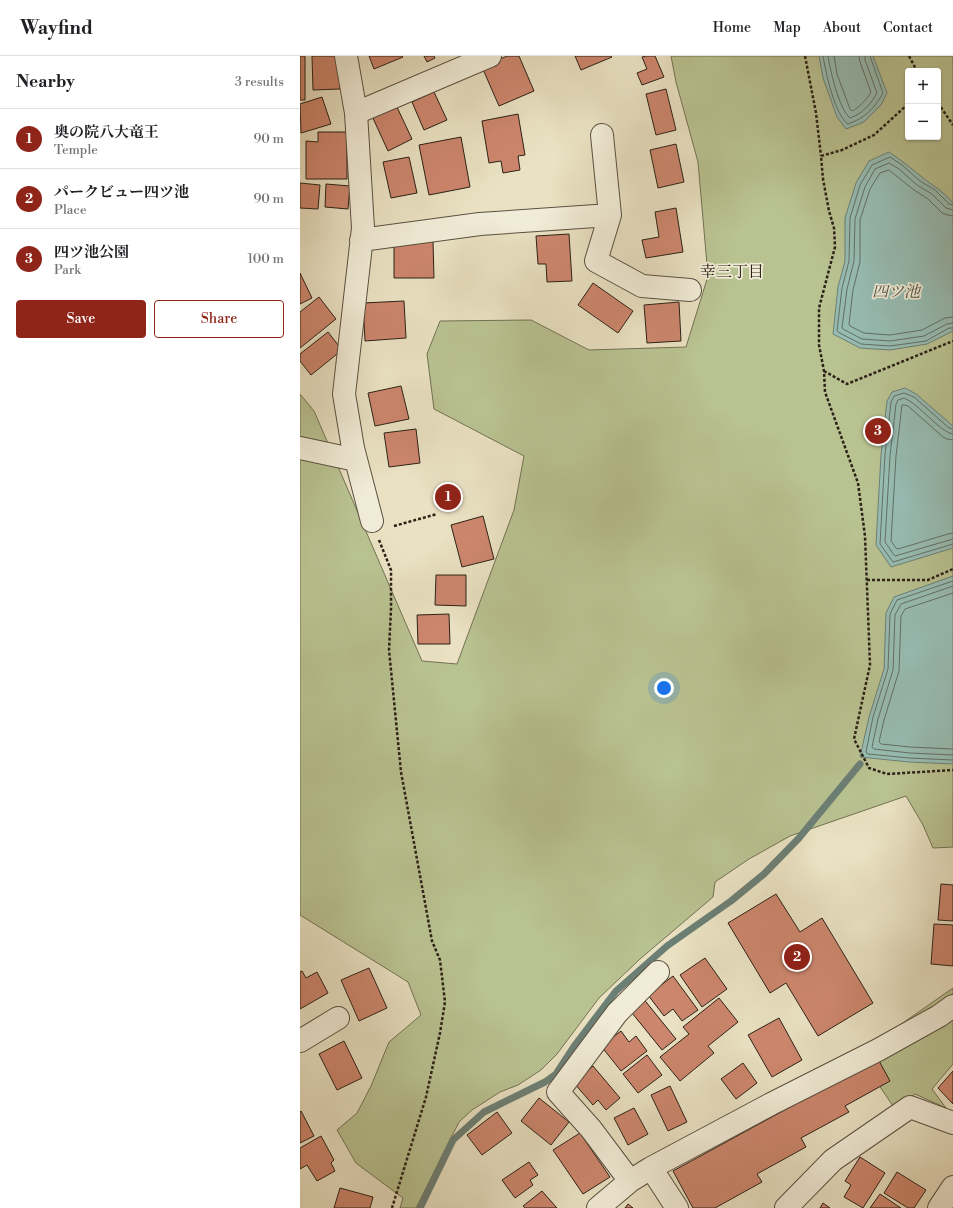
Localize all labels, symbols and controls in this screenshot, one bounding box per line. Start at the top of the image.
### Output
text: Wayfind [20,16,93,40]
text: Home [713,19,751,37]
text: Map [773,19,801,37]
text: About [823,19,861,37]
text: Contact [883,19,933,37]
map controls [905,68,941,140]
button: + [905,68,941,104]
text: Nearby [16,71,75,93]
text: 3 results [235,74,284,90]
button: − [905,104,941,140]
text: 奥の院八大竜王 [54,123,159,142]
text: 1 [26,131,32,147]
text: 90 m [253,131,284,147]
text: Temple [54,142,98,158]
text: パークビュー四ツ池 [54,183,189,202]
text: 2 [25,191,33,207]
text: 90 m [253,191,284,207]
text: Place [54,202,86,218]
text: 四ツ池公園 [54,243,129,262]
text: 3 [25,251,33,267]
text: 100 m [248,251,284,267]
text: Park [54,262,81,278]
district label: 幸三丁目 [700,262,764,282]
water label: 四ツ池 [872,282,922,302]
button: Save [16,300,146,338]
button: Share [154,300,284,338]
pin: 3 [865,416,891,446]
pin: 1 [435,482,461,512]
your location [654,678,674,698]
pin: 2 [784,942,810,972]

